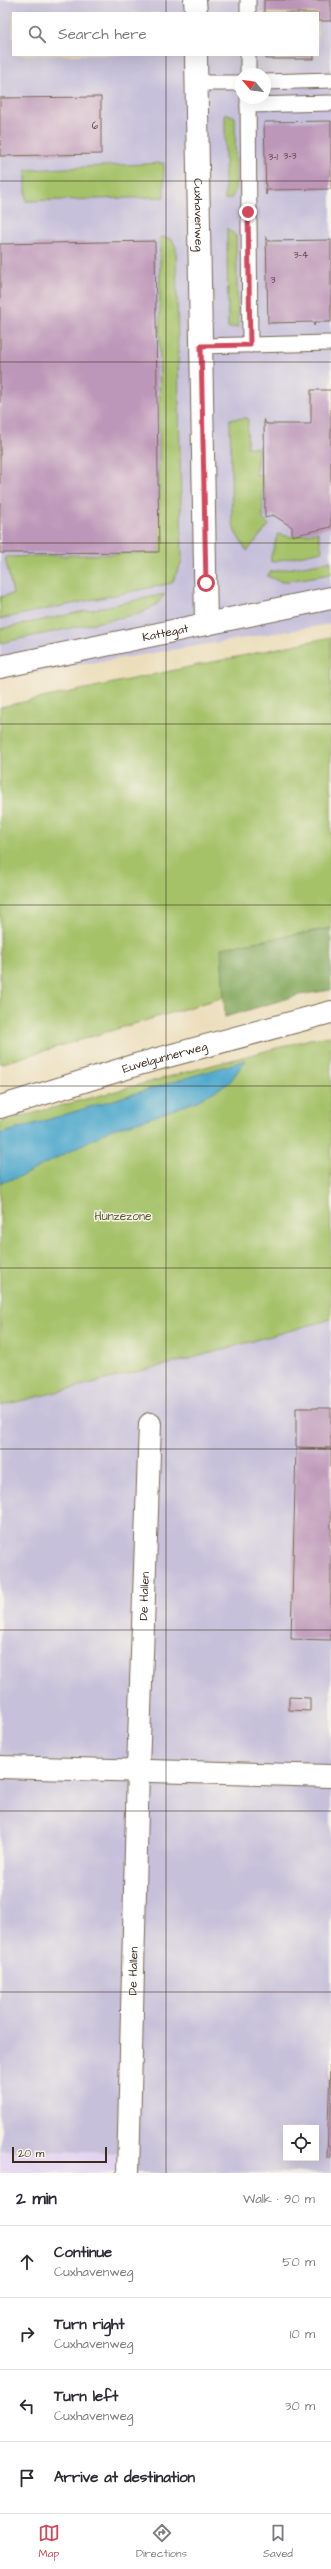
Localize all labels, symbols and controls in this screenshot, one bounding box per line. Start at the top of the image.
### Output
search box [12,12,319,56]
icon: search [26,23,48,45]
text: Search here [58,24,147,45]
north arrow [235,68,271,104]
house number: 6 [92,119,99,133]
house number: 3-3 [283,149,297,163]
house number: 3-1 [268,150,278,164]
street label: Cuxhavenweg [189,178,207,252]
route end [239,203,257,221]
house number: 3-4 [294,248,309,262]
house number: 3 [270,273,276,287]
route start [197,574,215,592]
street label: Kattegat [141,620,190,646]
street label: Euvelgunnerweg [120,1038,209,1078]
park label: Hunzezone [95,1208,152,1225]
street label: De Hallen [135,1572,154,1621]
street label: De Hallen [124,1946,143,1996]
map controls [283,2125,319,2161]
button: locate [283,2125,319,2161]
scale bar [12,2145,107,2164]
text: 20 m [18,2146,44,2161]
text: 2 min [16,2187,57,2211]
text: Walk · 90 m [243,2190,315,2208]
text: Continue [54,2242,112,2263]
icon: ahead [16,2251,38,2273]
text: 50 m [282,2253,315,2271]
text: Cuxhavenweg [54,2263,134,2281]
text: Turn right [54,2314,125,2335]
icon: right [16,2323,38,2345]
text: 10 m [290,2325,315,2343]
text: Cuxhavenweg [54,2335,134,2353]
text: Turn left [54,2386,118,2407]
icon: left [16,2395,38,2417]
text: 30 m [285,2397,315,2415]
text: Cuxhavenweg [54,2407,134,2425]
icon: arrive [16,2467,38,2489]
text: Arrive at destination [54,2467,195,2488]
tab: Map [38,2522,60,2561]
tab: Directions [136,2522,187,2561]
tab: Saved [263,2522,293,2561]

